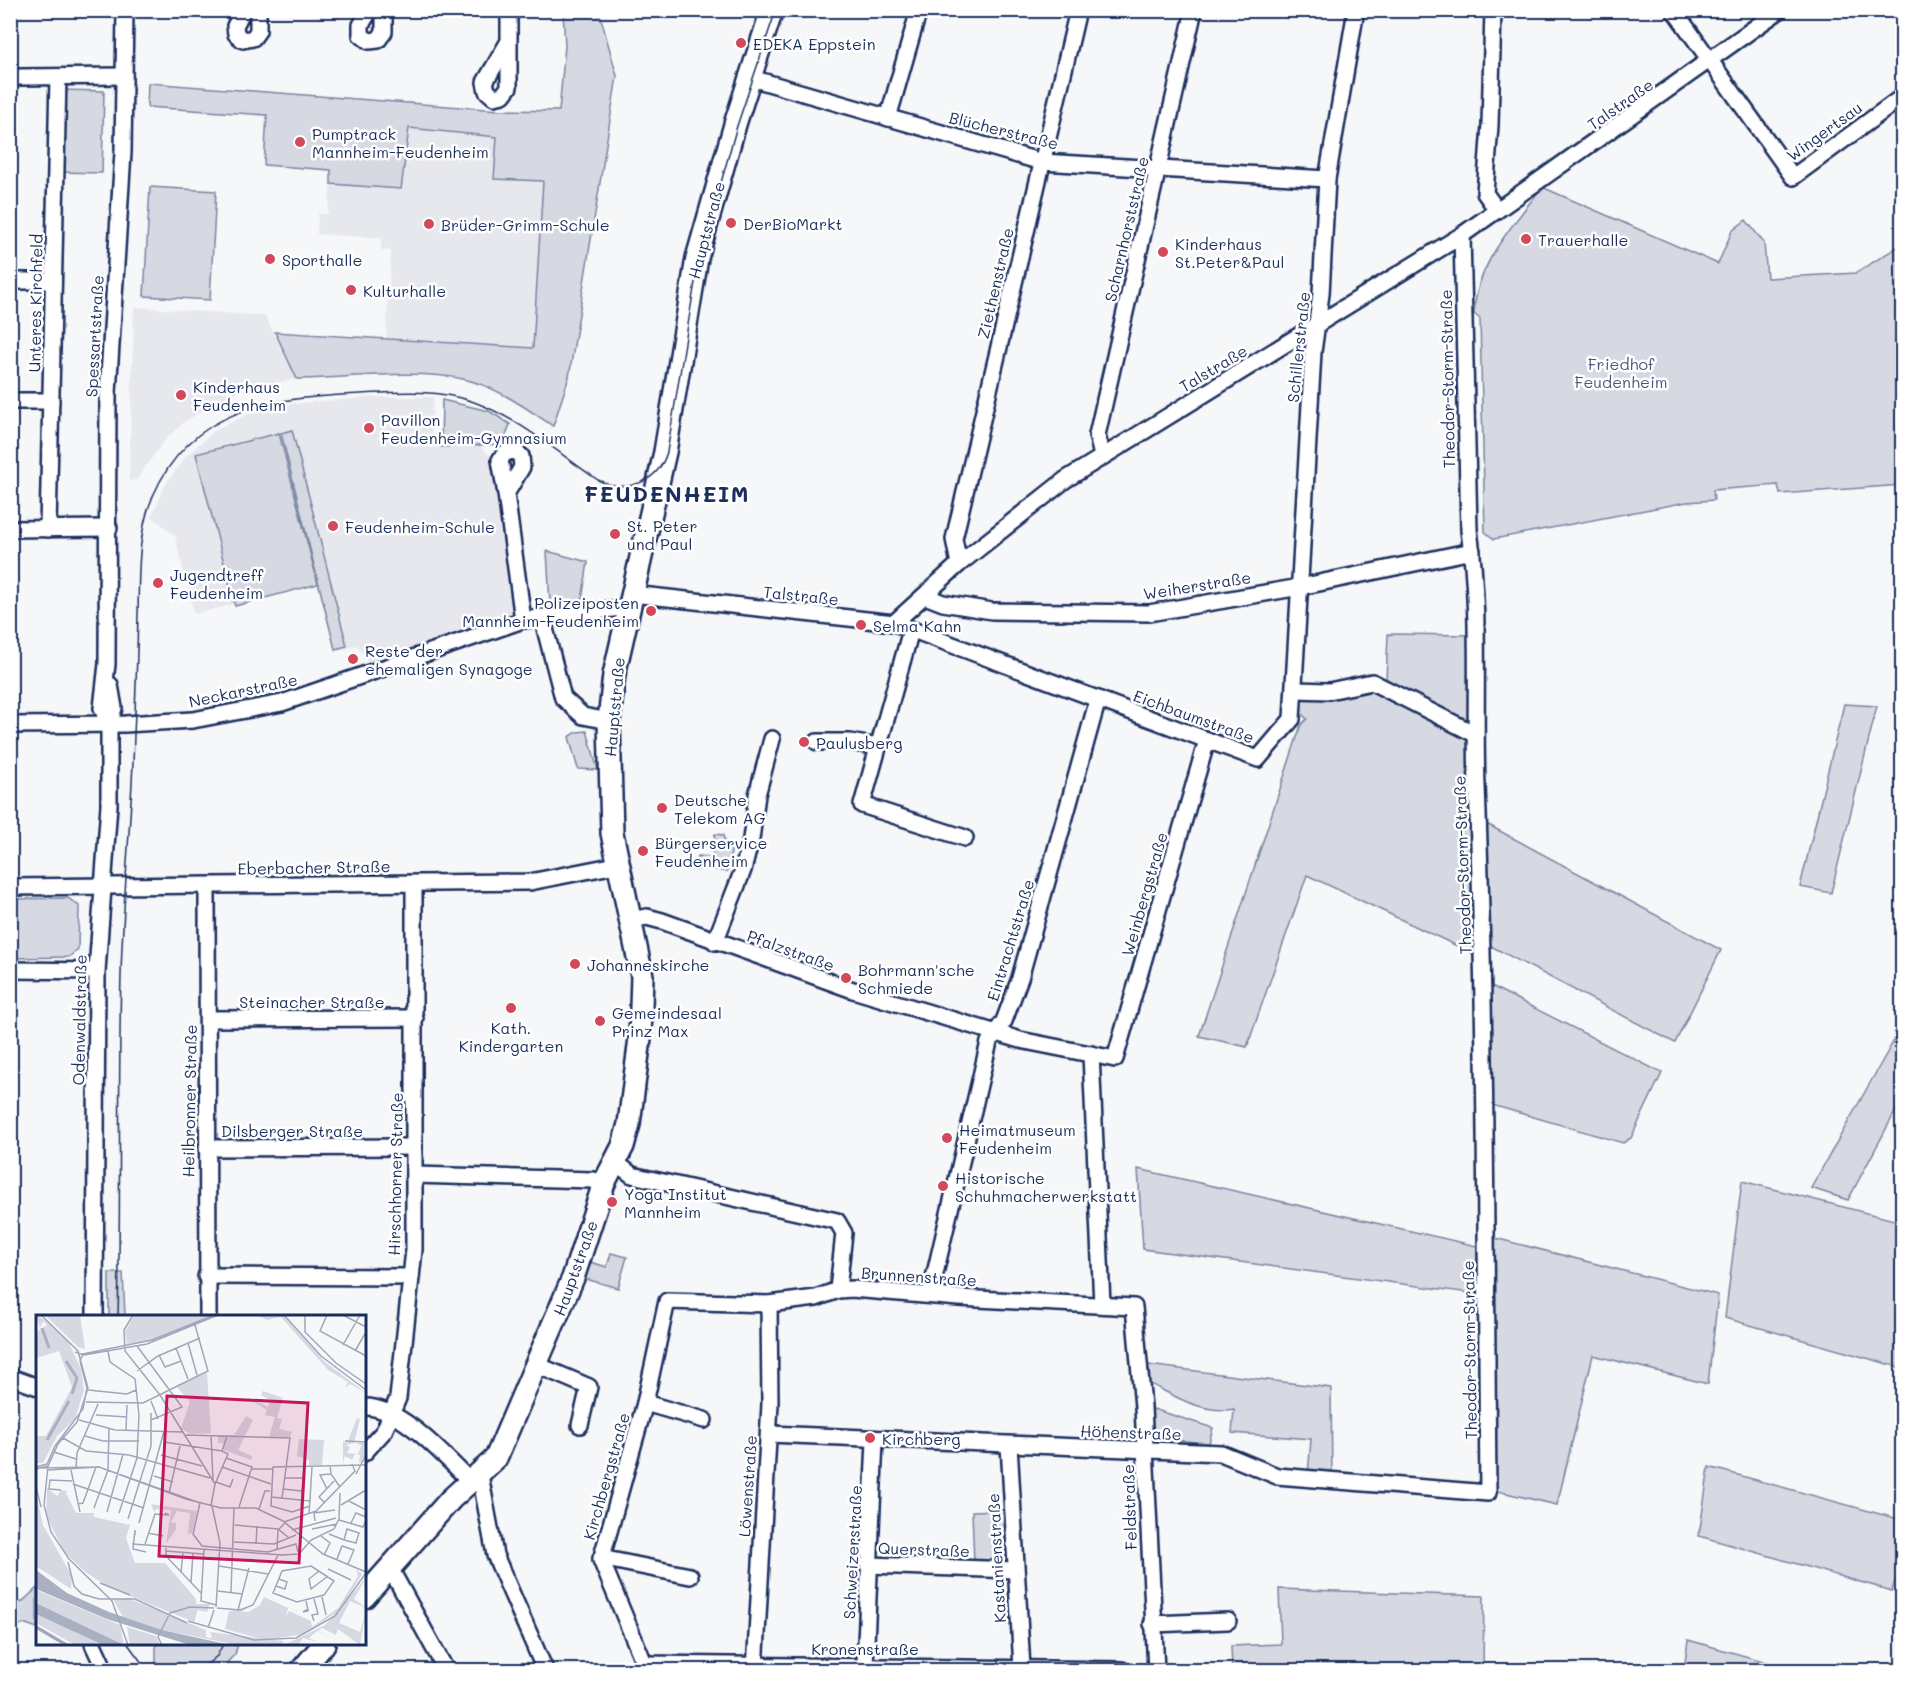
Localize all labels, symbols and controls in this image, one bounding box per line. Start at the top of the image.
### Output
place label: EDEKA Eppstein [753,33,876,54]
marker: EDEKA Eppstein [734,36,748,50]
street label: Talstraße [1583,74,1657,134]
street label: Wingertsau [1782,96,1866,166]
street label: Blücherstraße [947,106,1061,154]
place label: Pumptrack Mannheim-Feudenheim [312,123,489,162]
marker: Pumptrack Mannheim-Feudenheim [293,135,307,149]
street label: Scharnhorststraße [1099,154,1153,304]
street label: Hauptstraße [683,179,729,281]
place label: DerBioMarkt [743,213,843,234]
place label: Brüder-Grimm-Schule [441,214,610,235]
marker: DerBioMarkt [724,216,738,230]
marker: Brüder-Grimm-Schule [422,217,436,231]
street label: Ziethenstraße [972,225,1018,341]
place label: Trauerhalle [1538,229,1629,250]
marker: Trauerhalle [1519,232,1533,246]
street label: Unteres Kirchfeld [23,233,47,373]
place label: Kinderhaus St.Peter&Paul [1175,233,1285,272]
marker: Kinderhaus St.Peter&Paul [1156,245,1170,259]
place label: Sporthalle [282,249,362,270]
marker: Sporthalle [263,252,277,266]
street label: Spessartstraße [80,274,108,398]
place label: Kulturhalle [363,280,446,301]
marker: Kulturhalle [344,283,358,297]
street label: Theodor-Storm-Straße [1435,289,1459,469]
street label: Schillerstraße [1282,291,1314,403]
street label: Talstraße [1175,339,1251,397]
park label: Friedhof Feudenheim [1574,353,1668,392]
place label: Kinderhaus Feudenheim [193,376,286,415]
marker: Kinderhaus Feudenheim [174,388,188,402]
place label: Pavillon Feudenheim-Gymnasium [381,409,567,448]
marker: Pavillon Feudenheim-Gymnasium [362,421,376,435]
district label: FEUDENHEIM [584,479,750,508]
place label: St. Peter und Paul [627,515,698,554]
place label: Feudenheim-Schule [345,516,495,537]
marker: Feudenheim-Schule [326,519,340,533]
marker: St. Peter und Paul [608,527,622,541]
place label: Jugendtreff Feudenheim [170,564,264,603]
street label: Weiherstraße [1142,566,1252,604]
marker: Jugendtreff Feudenheim [151,576,165,590]
street label: Talstraße [762,581,840,609]
place label: Polizeiposten Mannheim-Feudenheim [462,592,639,631]
marker: Polizeiposten Mannheim-Feudenheim [644,604,658,618]
place label: Selma Kahn [873,615,961,636]
marker: Selma Kahn [854,618,868,632]
place label: Reste der ehemaligen Synagoge [365,640,533,679]
marker: Reste der ehemaligen Synagoge [346,652,360,666]
street label: Hauptstraße [599,656,629,758]
street label: Neckarstraße [187,668,299,712]
street label: Eichbaumstraße [1131,684,1257,748]
place label: Paulusberg [816,732,902,753]
marker: Paulusberg [797,735,811,749]
street label: Theodor-Storm-Straße [1448,775,1476,955]
place label: Deutsche Telekom AG [674,789,766,828]
marker: Deutsche Telekom AG [655,801,669,815]
street label: Weinbergstraße [1116,830,1172,958]
place label: Bürgerservice Feudenheim [655,832,767,871]
marker: Bürgerservice Feudenheim [636,844,650,858]
street label: Eberbacher Straße [237,855,391,879]
street label: Eintrachtstraße [981,877,1039,1003]
street label: Pfalzstraße [744,924,838,976]
street label: Odenwaldstraße [67,954,91,1086]
place label: Johanneskirche [587,954,709,975]
marker: Johanneskirche [568,957,582,971]
place label: Bohrmann'sche Schmiede [858,959,975,998]
marker: Bohrmann'sche Schmiede [839,971,853,985]
street label: Steinacher Straße [239,991,385,1012]
marker: Kath. Kindergarten [504,1001,518,1015]
place label: Gemeindesaal Prinz Max [612,1002,722,1041]
marker: Gemeindesaal Prinz Max [593,1014,607,1028]
place label: Kath. Kindergarten [459,1017,563,1056]
street label: Heilbronner Straße [177,1024,201,1178]
street label: Hirschhorner Straße [383,1092,407,1256]
place label: Heimatmuseum Feudenheim [959,1119,1076,1158]
street label: Dilsberger Straße [221,1120,363,1141]
marker: Heimatmuseum Feudenheim [940,1131,954,1145]
place label: Historische Schuhmacherwerkstatt [955,1167,1137,1206]
marker: Historische Schuhmacherwerkstatt [936,1179,950,1193]
place label: Yoga Institut Mannheim [624,1183,727,1222]
marker: Yoga Institut Mannheim [605,1195,619,1209]
street label: Hauptstraße [548,1217,602,1319]
street label: Theodor-Storm-Straße [1457,1260,1481,1440]
street label: Brunnenstraße [860,1261,978,1291]
inset map [36,1315,366,1645]
street label: Kirchbergstraße [578,1410,634,1542]
street label: Höhenstraße [1080,1420,1182,1444]
place label: Kirchberg [882,1428,960,1449]
marker: Kirchberg [863,1431,877,1445]
street label: Löwenstraße [733,1434,761,1538]
street label: Feldstraße [1117,1464,1141,1550]
street label: Schweizerstraße [838,1484,866,1620]
street label: Kastanienstraße [982,1493,1010,1623]
street label: Querstraße [878,1537,970,1561]
street label: Kronenstraße [811,1638,919,1659]

